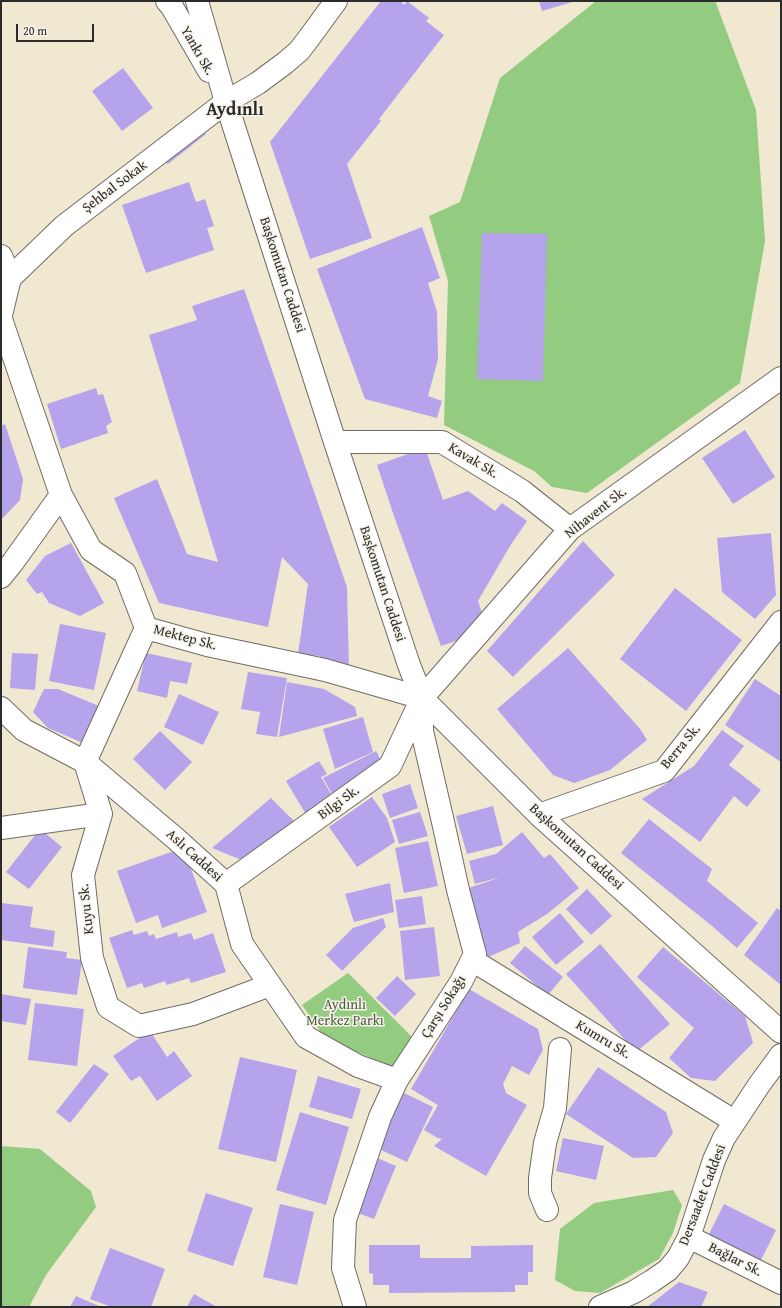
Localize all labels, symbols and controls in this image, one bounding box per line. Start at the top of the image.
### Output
scale bar [18,16,96,42]
text: 20 m [23,22,47,39]
street label: Yankı Sk. [176,24,218,78]
district label: Aydınlı [206,99,264,121]
street label: Şehbal Sokak [79,157,151,217]
street label: Başkomutan Caddesi [255,215,309,335]
street label: Kavak Sk. [445,439,501,483]
street label: Nihavent Sk. [562,484,630,542]
street label: Başkomutan Caddesi [355,524,409,644]
street label: Mektep Sk. [152,622,218,654]
street label: Berra Sk. [658,721,704,773]
street label: Bilgi Sk. [315,782,363,824]
street label: Başkomutan Caddesi [525,800,627,894]
street label: Aslı Caddesi [162,826,226,886]
street label: Kuyu Sk. [76,883,98,935]
street label: Çarşı Sokağı [418,972,470,1042]
park label: Aydınlı Merkez Parkı [306,997,384,1030]
street label: Kumru Sk. [573,1017,633,1063]
street label: Dersaadet Caddesi [676,1142,730,1248]
street label: Bağlar Sk. [705,1239,765,1281]

